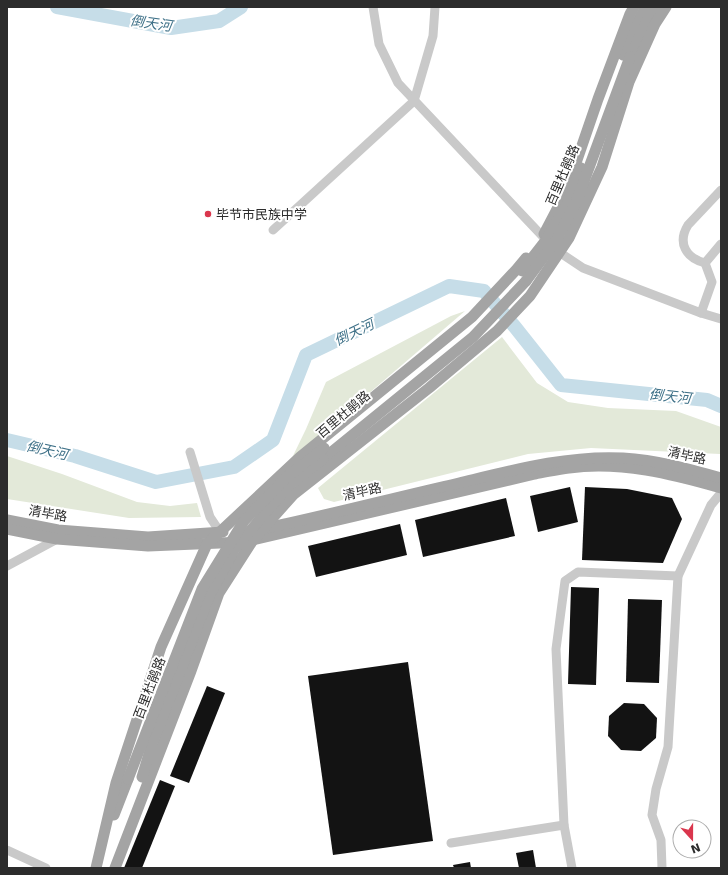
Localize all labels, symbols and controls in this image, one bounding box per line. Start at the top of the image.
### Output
water label: 倒天河 [129,12,176,34]
street label: 百里杜鹃路 [543,142,582,208]
place label: 毕节市民族中学 [216,207,307,222]
marker: 毕节市民族中学 [203,209,213,219]
water label: 倒天河 [332,314,379,348]
water label: 倒天河 [648,386,695,406]
street label: 百里杜鹃路 [314,388,373,441]
water label: 倒天河 [25,437,72,463]
street label: 清毕路 [666,444,708,467]
street label: 清毕路 [341,480,383,503]
street label: 清毕路 [27,503,68,524]
street label: 百里杜鹃路 [131,655,168,721]
north arrow [672,819,712,859]
text: N [689,840,702,856]

